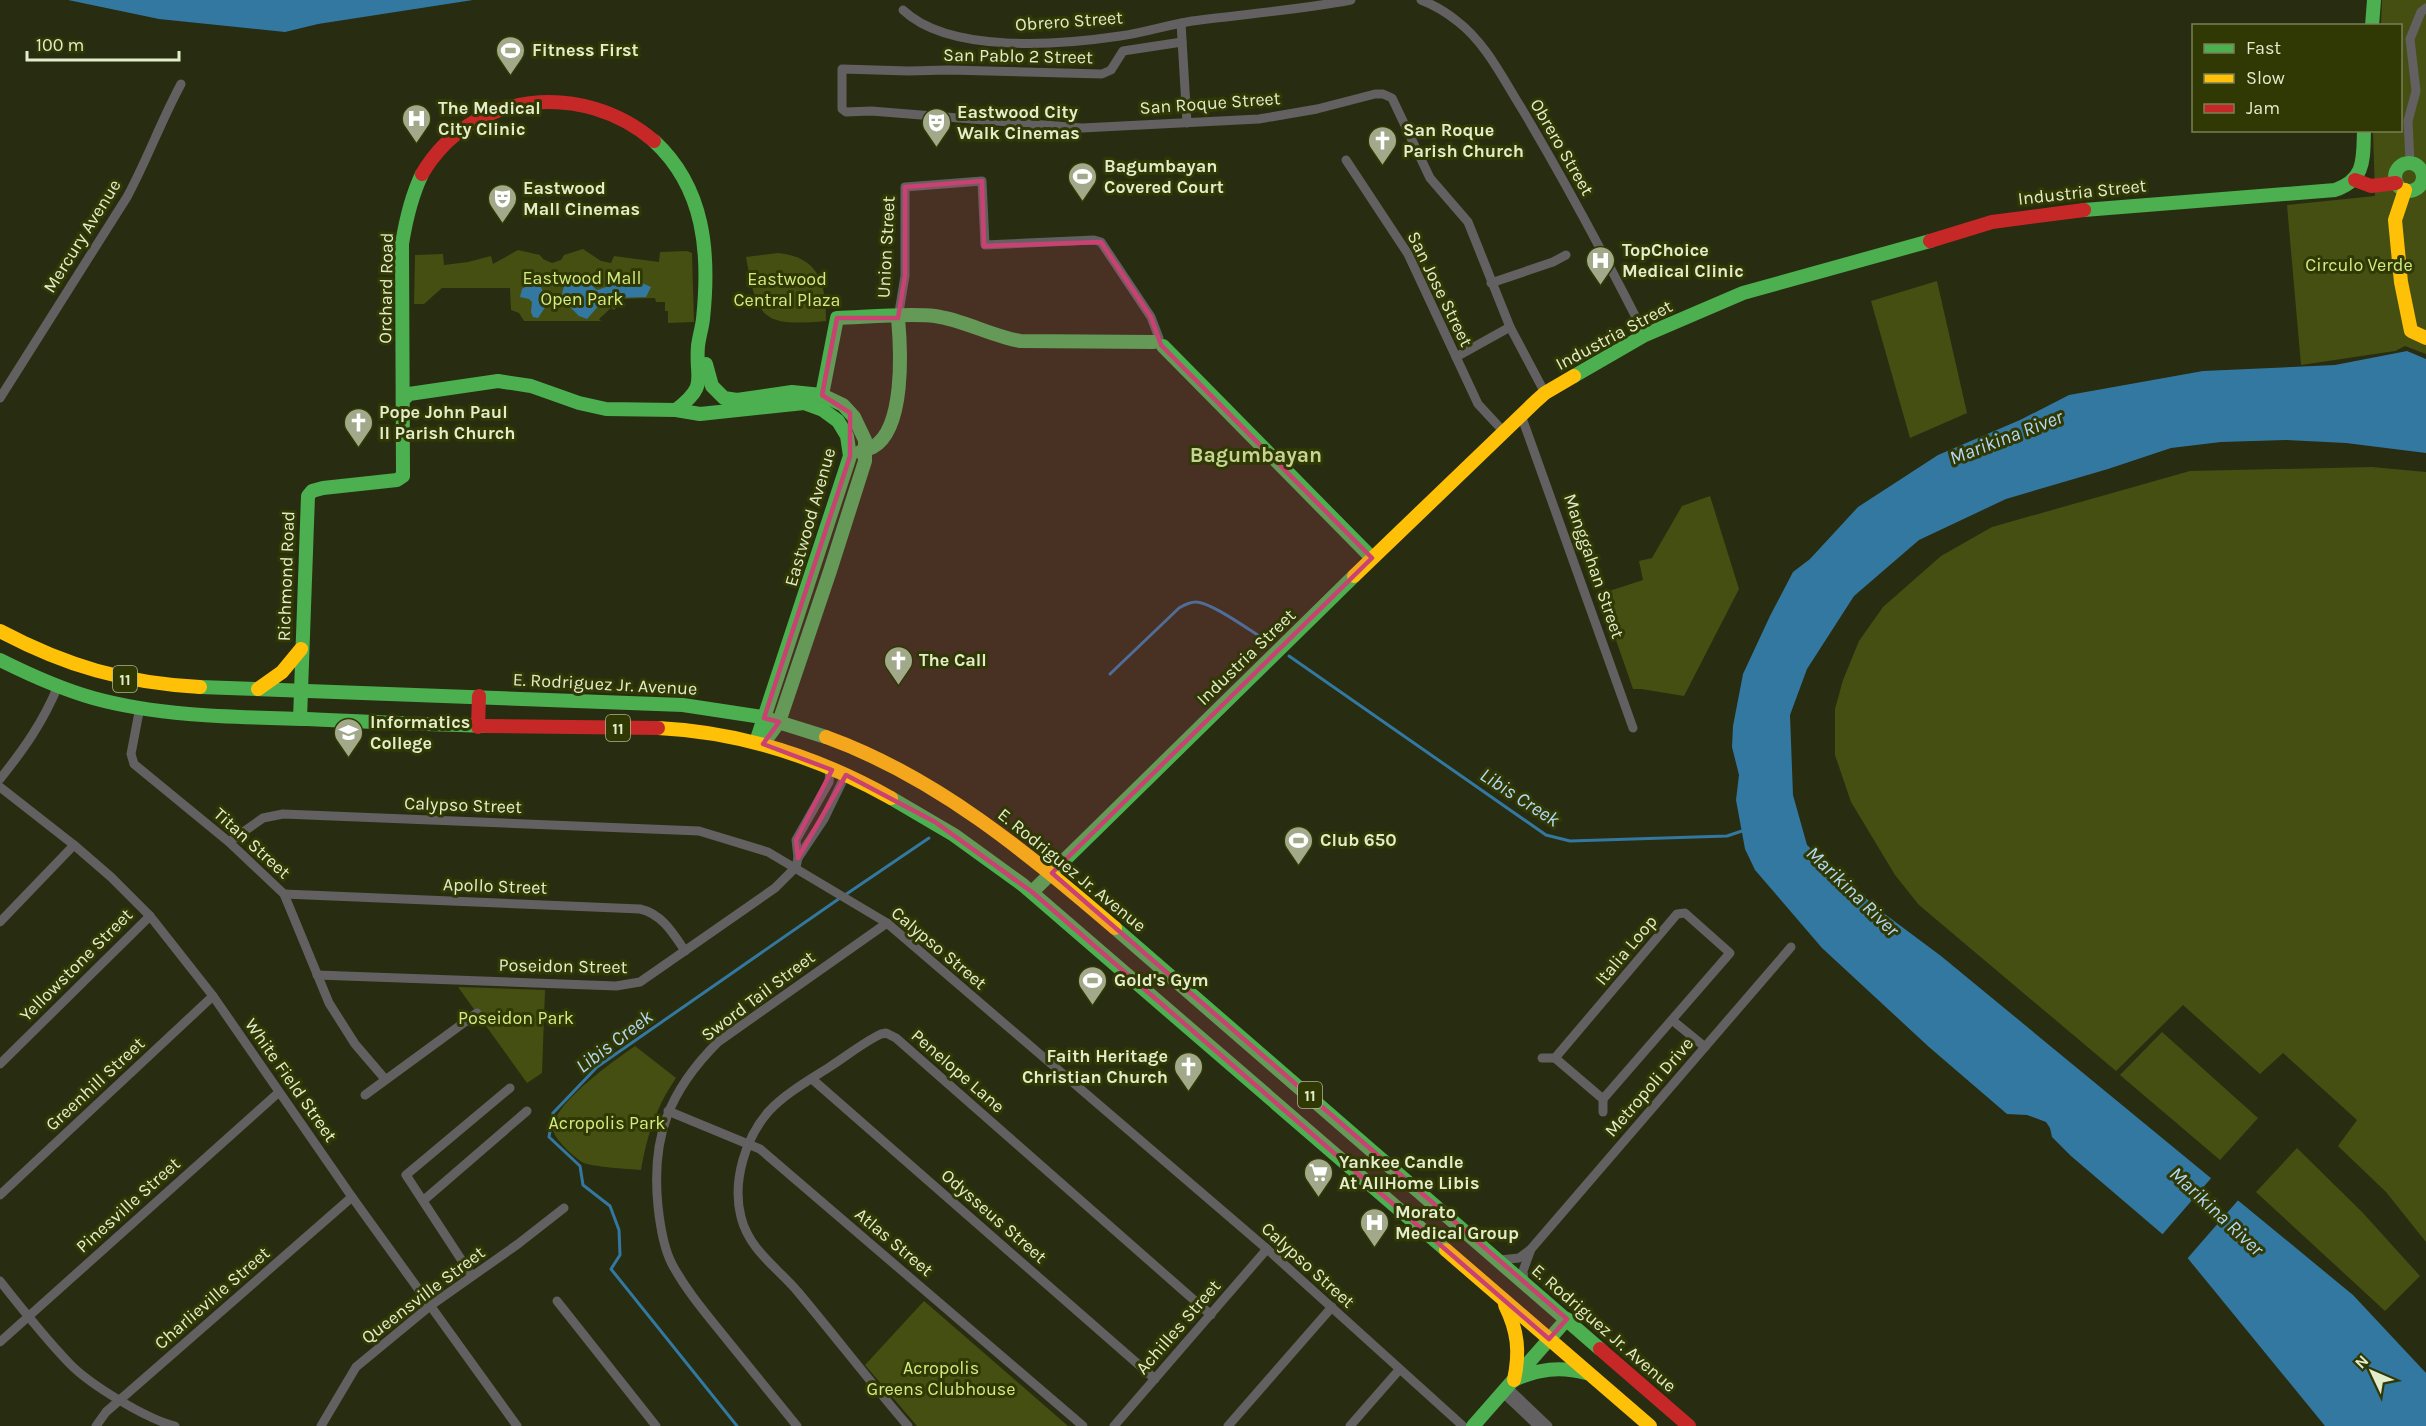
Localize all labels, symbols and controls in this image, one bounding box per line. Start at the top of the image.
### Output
street label: Obrero Street [1014,6,1124,36]
scale bar [27,24,178,62]
legend [2192,24,2402,132]
text: 100 m [36,34,84,56]
sports icon: Fitness First [495,34,527,76]
text: Fast [2246,37,2281,59]
place label: Fitness First [532,39,639,61]
street label: San Pablo 2 Street [943,44,1093,68]
text: Slow [2246,67,2285,89]
street label: San Roque Street [1139,87,1281,119]
street label: Obrero Street [1525,95,1599,199]
place label: The Medical City Clinic [438,97,541,140]
text: Jam [2246,97,2280,119]
place label: Eastwood City Walk Cinemas [957,101,1080,144]
hospital icon: The Medical City Clinic [401,102,433,144]
theatre icon: Eastwood City Walk Cinemas [920,106,952,148]
place label: San Roque Parish Church [1403,119,1524,162]
church icon: San Roque Parish Church [1366,124,1398,166]
place label: Bagumbayan Covered Court [1104,155,1224,198]
sports icon: Bagumbayan Covered Court [1067,160,1099,202]
street label: Industria Street [2017,174,2148,210]
street label: Mercury Avenue [38,175,126,297]
place label: Eastwood Mall Cinemas [523,177,640,220]
theatre icon: Eastwood Mall Cinemas [486,182,518,224]
street label: Union Street [872,195,900,299]
street label: San Jose Street [1403,228,1477,350]
street label: Orchard Road [374,232,398,344]
place label: TopChoice Medical Clinic [1622,239,1744,282]
hospital icon: TopChoice Medical Clinic [1585,244,1617,286]
park label: Circulo Verde [2305,254,2413,276]
park label: Eastwood Mall Open Park [522,267,642,310]
park label: Eastwood Central Plaza [733,268,841,311]
street label: Industria Street [1552,295,1676,375]
place label: Pope John Paul II Parish Church [379,401,515,444]
water label: Marikina River [1946,405,2067,470]
church icon: Pope John Paul II Parish Church [342,406,374,448]
district label: Bagumbayan [1190,443,1322,467]
street label: Eastwood Avenue [780,445,840,589]
street label: Manggahan Street [1559,491,1629,641]
street label: Richmond Road [273,510,299,642]
street label: Industria Street [1192,604,1300,710]
church icon: The Call [882,644,914,686]
place label: The Call [919,649,987,671]
road number: 11 [113,666,137,692]
street label: E. Rodriguez Jr. Avenue [512,668,698,700]
place label: Informatics College [370,711,470,754]
road number: 11 [606,715,630,741]
school or university icon: Informatics College [333,716,365,758]
water label: Libis Creek [1476,763,1564,832]
street label: Calypso Street [404,792,523,818]
street label: Titan Street [209,803,295,883]
street label: E. Rodriguez Jr. Avenue [993,803,1151,937]
sports icon: Club 650 [1283,824,1315,866]
place label: Club 650 [1320,829,1397,851]
water label: Marikina River [1802,841,1905,942]
street label: Apollo Street [442,873,548,899]
street label: Calypso Street [887,902,991,994]
street label: Yellowstone Street [15,904,137,1026]
street label: Italia Loop [1590,910,1662,990]
street label: Sword Tail Street [697,946,819,1046]
street label: Poseidon Street [498,954,628,978]
sports icon: Gold's Gym [1077,964,1109,1006]
place label: Gold's Gym [1114,969,1209,991]
water label: Libis Creek [571,1005,658,1078]
park label: Poseidon Park [458,1007,574,1029]
street label: White Field Street [240,1014,342,1146]
street label: Penelope Lane [907,1024,1009,1118]
street label: Greenhill Street [41,1032,149,1136]
street label: Metropoli Drive [1600,1033,1698,1141]
place label: Faith Heritage Christian Church [1022,1045,1168,1088]
church icon: Faith Heritage Christian Church [1173,1050,1205,1092]
road number: 11 [1298,1082,1322,1108]
park label: Acropolis Park [549,1112,666,1134]
place label: Yankee Candle At AllHome Libis [1339,1151,1479,1194]
street label: Pinesville Street [71,1152,185,1257]
supermarket icon: Yankee Candle At AllHome Libis [1302,1156,1334,1198]
water label: Marikina River [2165,1162,2269,1261]
street label: Odysseus Street [937,1164,1052,1268]
place label: Morato Medical Group [1395,1201,1519,1244]
street label: Atlas Street [850,1203,938,1281]
hospital icon: Morato Medical Group [1358,1206,1390,1248]
street label: Calypso Street [1257,1217,1359,1313]
street label: Queensville Street [357,1241,489,1349]
street label: Charlieville Street [150,1242,274,1354]
street label: E. Rodriguez Jr. Avenue [1527,1259,1681,1397]
street label: Achilles Street [1131,1275,1225,1379]
north arrow [2342,1342,2402,1402]
text: N [2351,1351,2372,1373]
park label: Acropolis Greens Clubhouse [866,1357,1016,1400]

